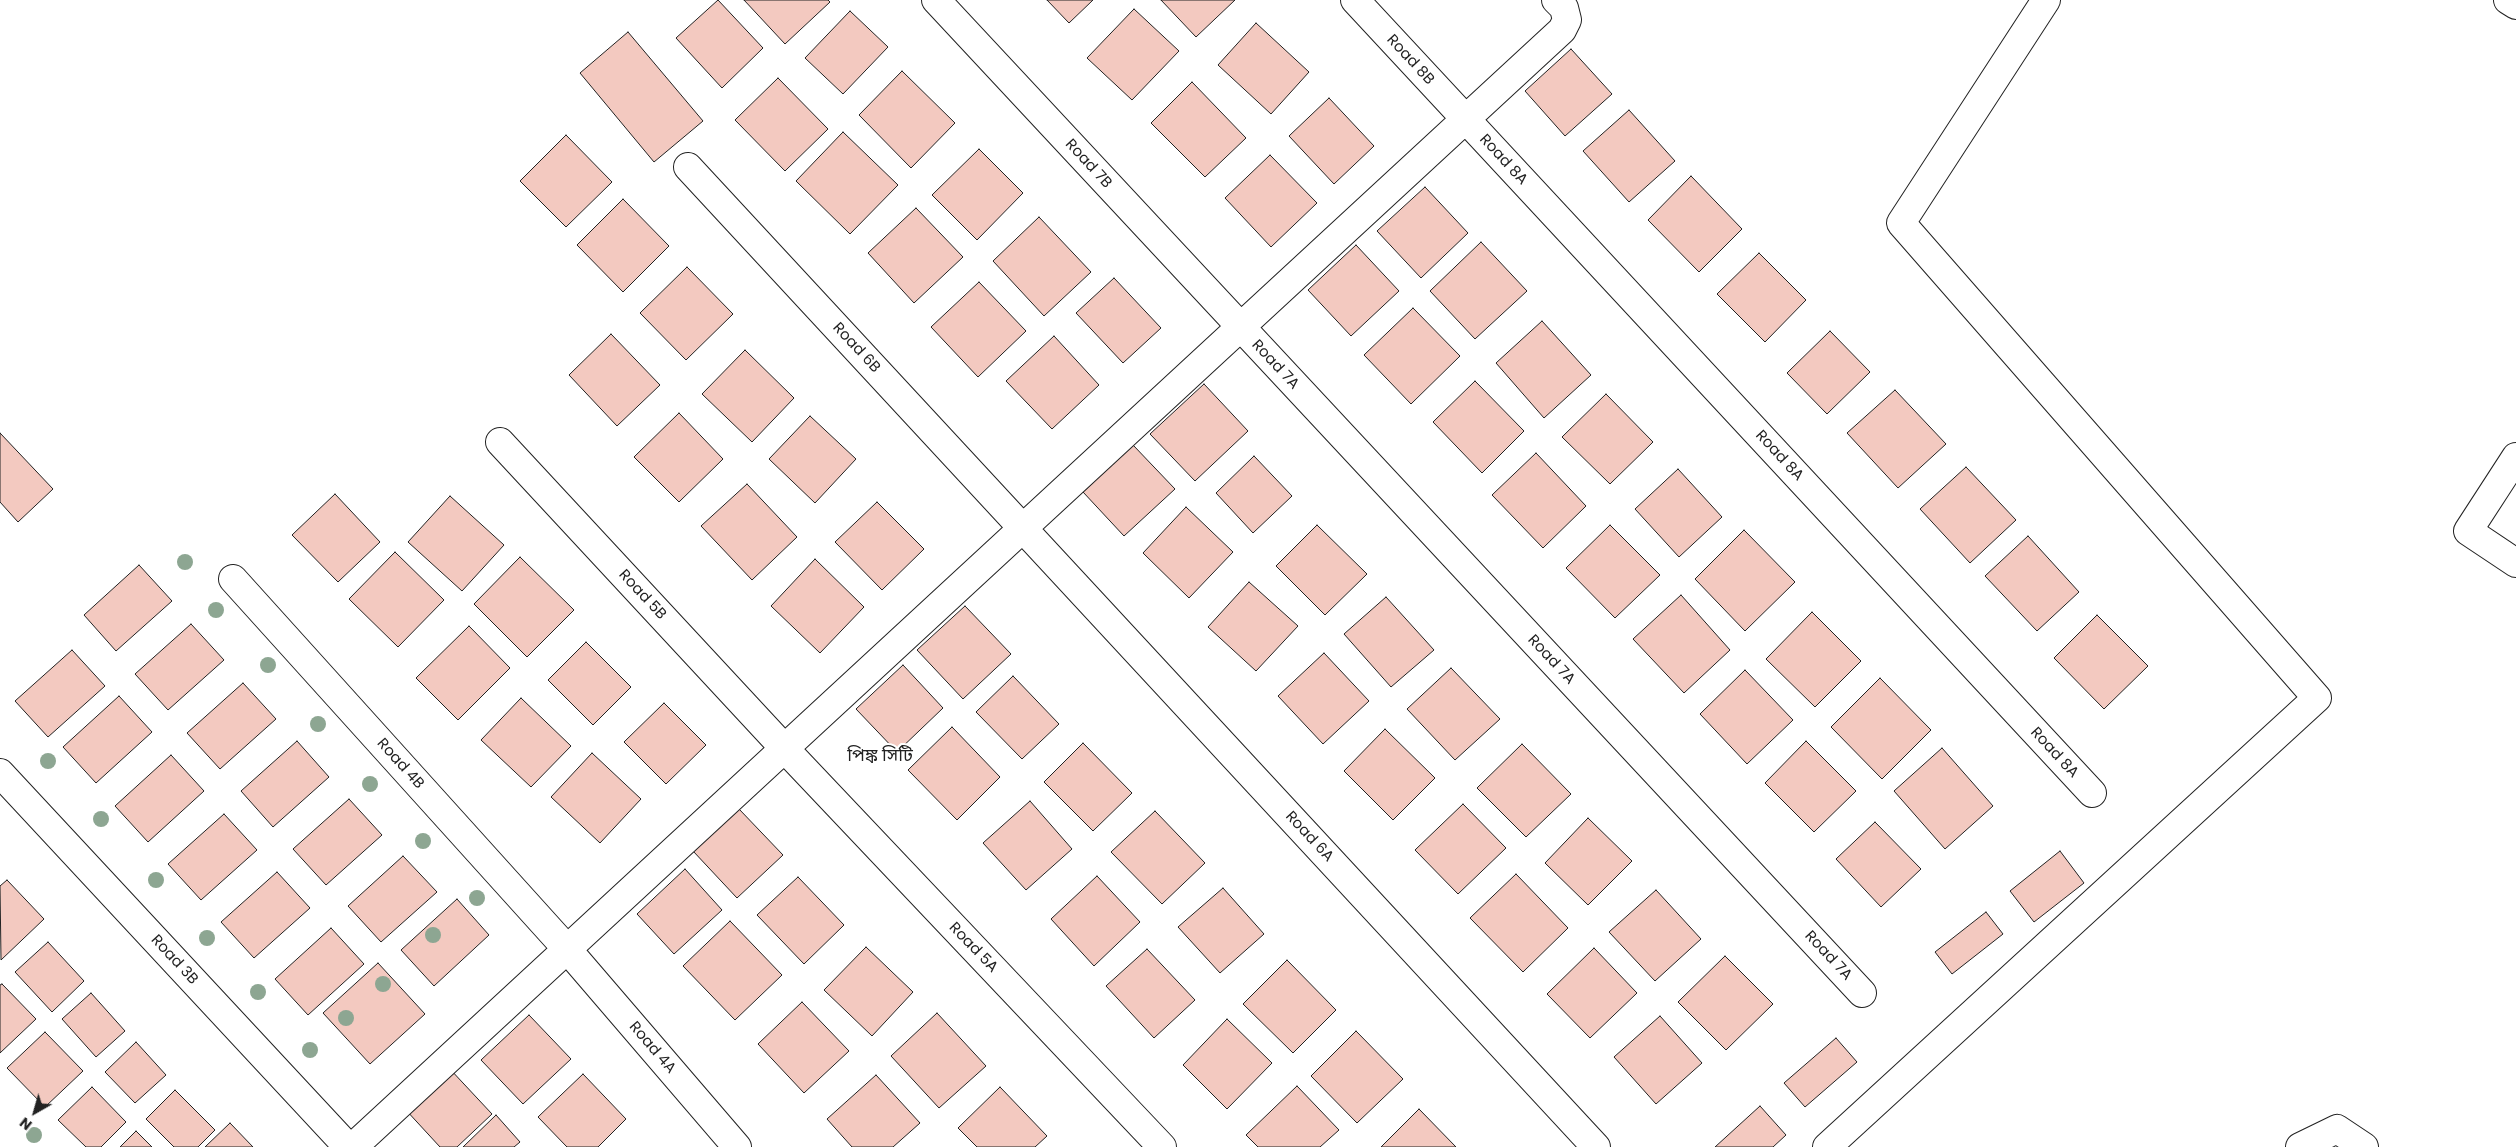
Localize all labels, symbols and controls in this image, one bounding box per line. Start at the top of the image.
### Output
street label: Road 8B [1382,31,1438,89]
street label: Road 8A [1475,131,1531,189]
street label: Road 7B [1061,136,1115,192]
street label: Road 6B [828,319,884,377]
street label: Road 7A [1248,336,1302,394]
street label: Road 8A [1751,427,1807,485]
street label: Road 5B [614,566,670,624]
street label: Road 7A [1524,631,1578,689]
street label: Road 8A [2026,724,2082,782]
street label: Road 4B [373,735,427,793]
district label: পিঙ্ক সিটি [847,745,913,767]
street label: Road 6A [1281,808,1337,866]
street label: Road 5A [945,919,1001,977]
street label: Road 7A [1801,927,1855,985]
street label: Road 3B [147,932,201,988]
street label: Road 4A [625,1018,679,1078]
north arrow [10,1087,60,1137]
text: N [15,1113,36,1135]

